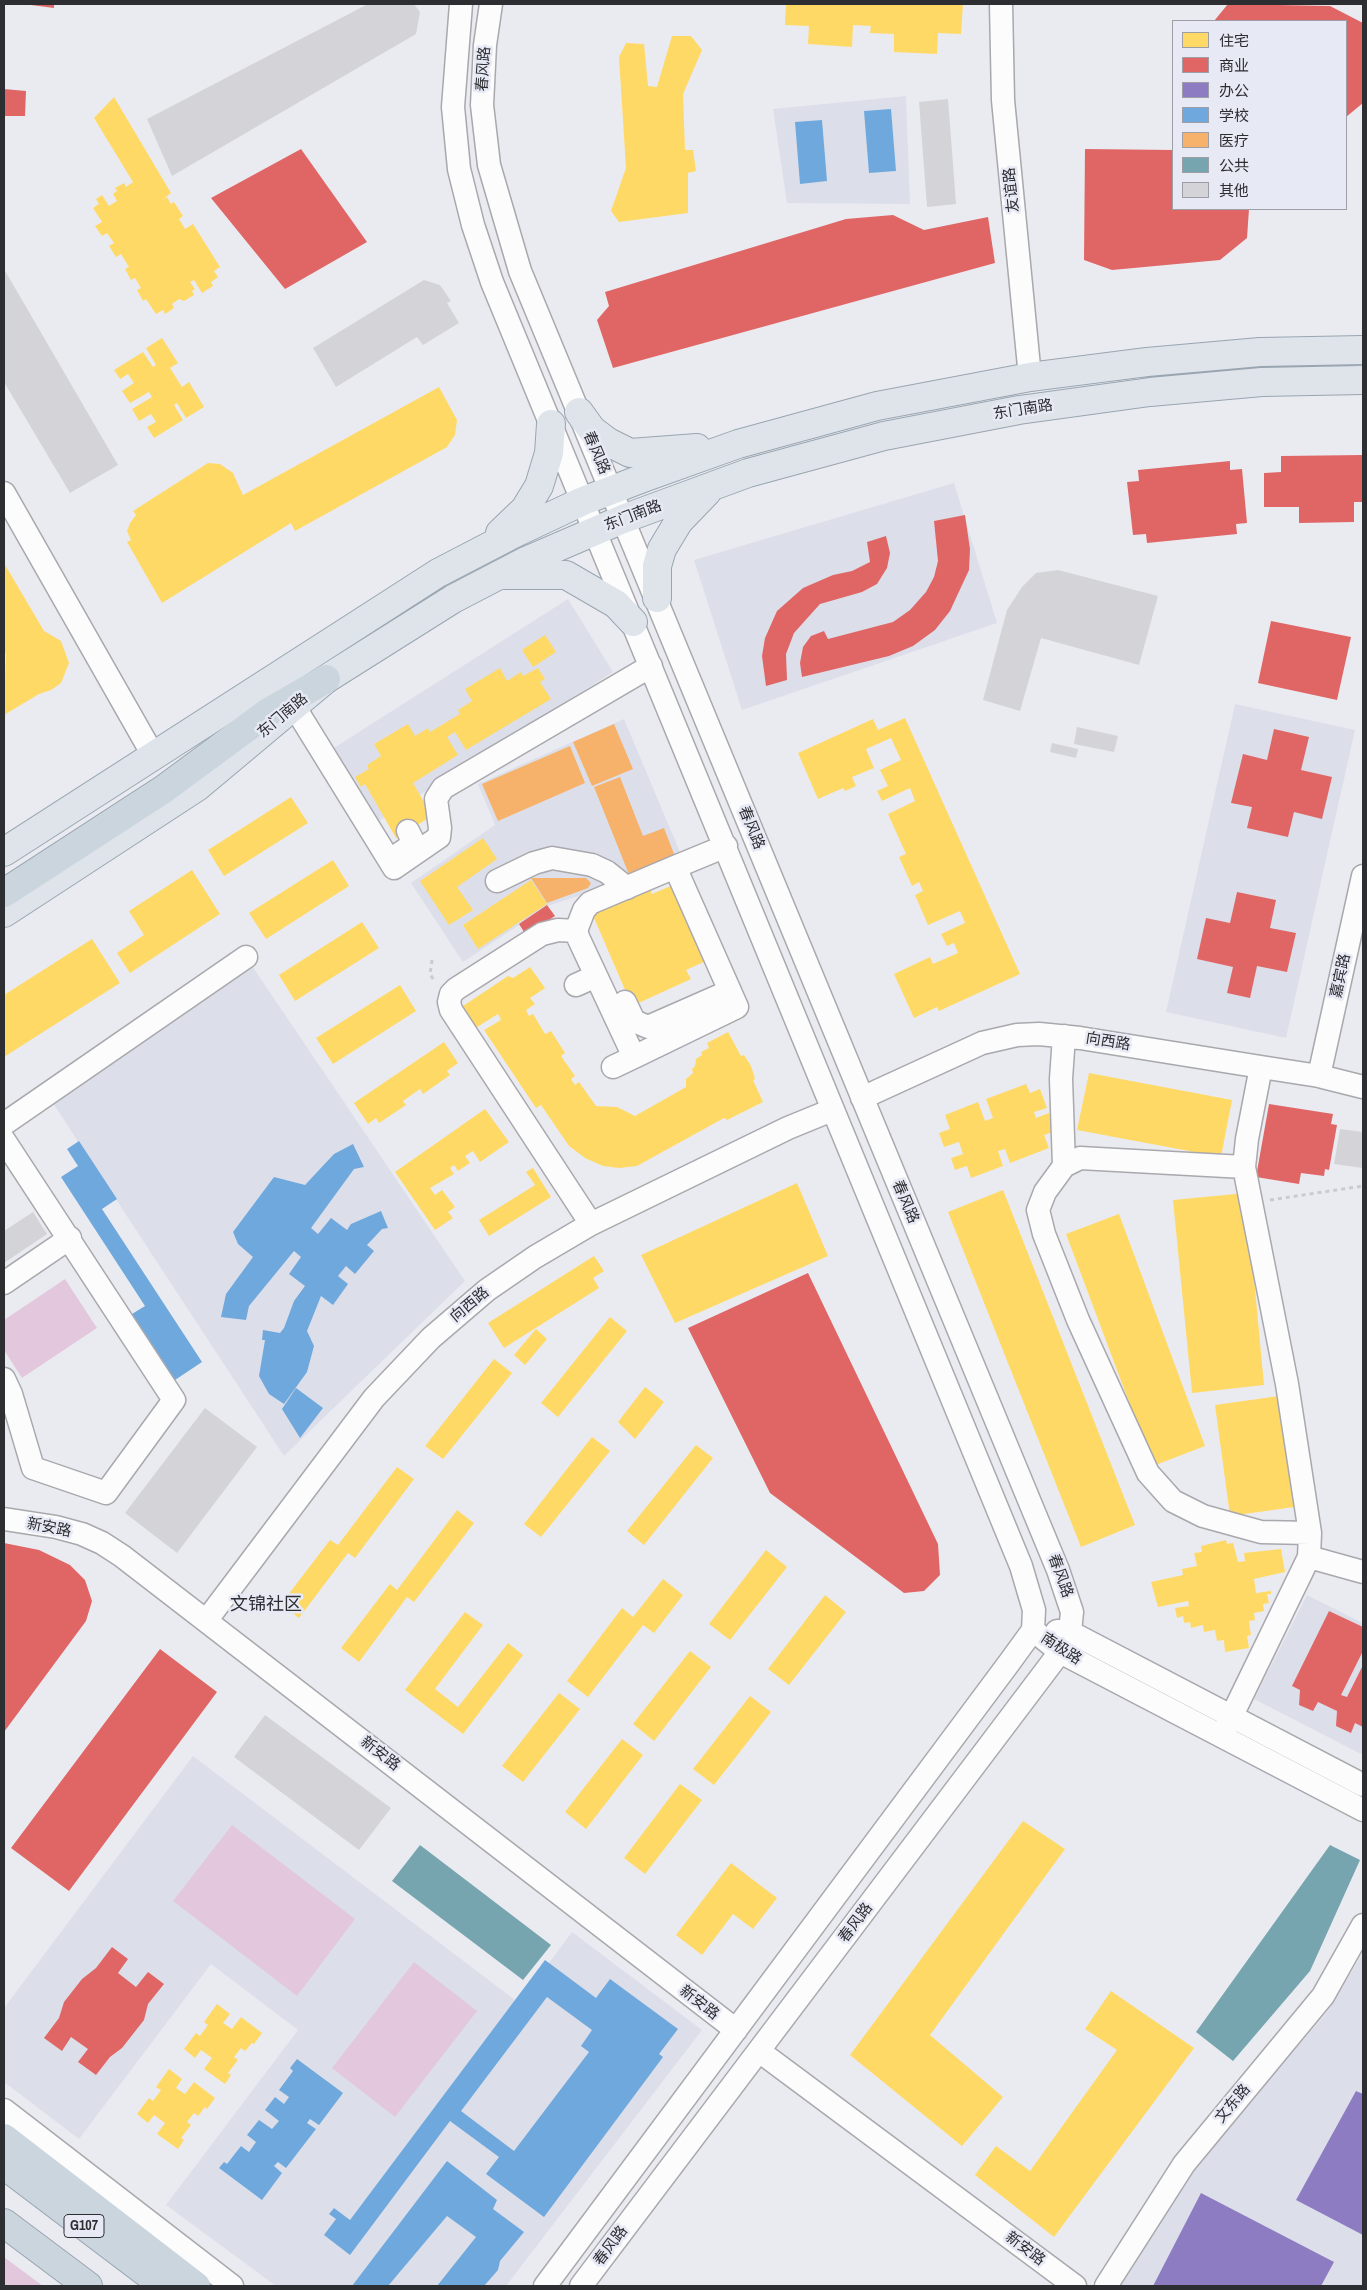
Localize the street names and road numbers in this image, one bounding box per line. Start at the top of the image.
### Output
street label: 春风路 [473,46,495,92]
street label: 友谊路 [1001,167,1023,213]
street label: 东门南路 [992,396,1054,424]
street label: 春风路 [579,429,613,477]
street label: 东门南路 [602,497,664,535]
street label: 东门南路 [254,690,312,742]
street label: 春风路 [734,804,768,852]
street label: 嘉宾路 [1328,952,1354,1000]
street label: 向西路 [1084,1030,1132,1054]
street label: 春风路 [888,1178,922,1226]
street label: 向西路 [447,1284,493,1326]
street label: 新安路 [25,1515,73,1541]
street label: 春风路 [1044,1552,1076,1600]
street label: 南极路 [1037,1629,1085,1669]
street label: 新安路 [357,1733,403,1775]
street label: 春风路 [835,1900,877,1946]
street label: 新安路 [676,1982,722,2024]
street label: 文东路 [1212,2081,1254,2127]
road number: G107 [64,2214,104,2238]
street label: 春风路 [590,2223,632,2269]
street label: 新安路 [1002,2228,1048,2270]

